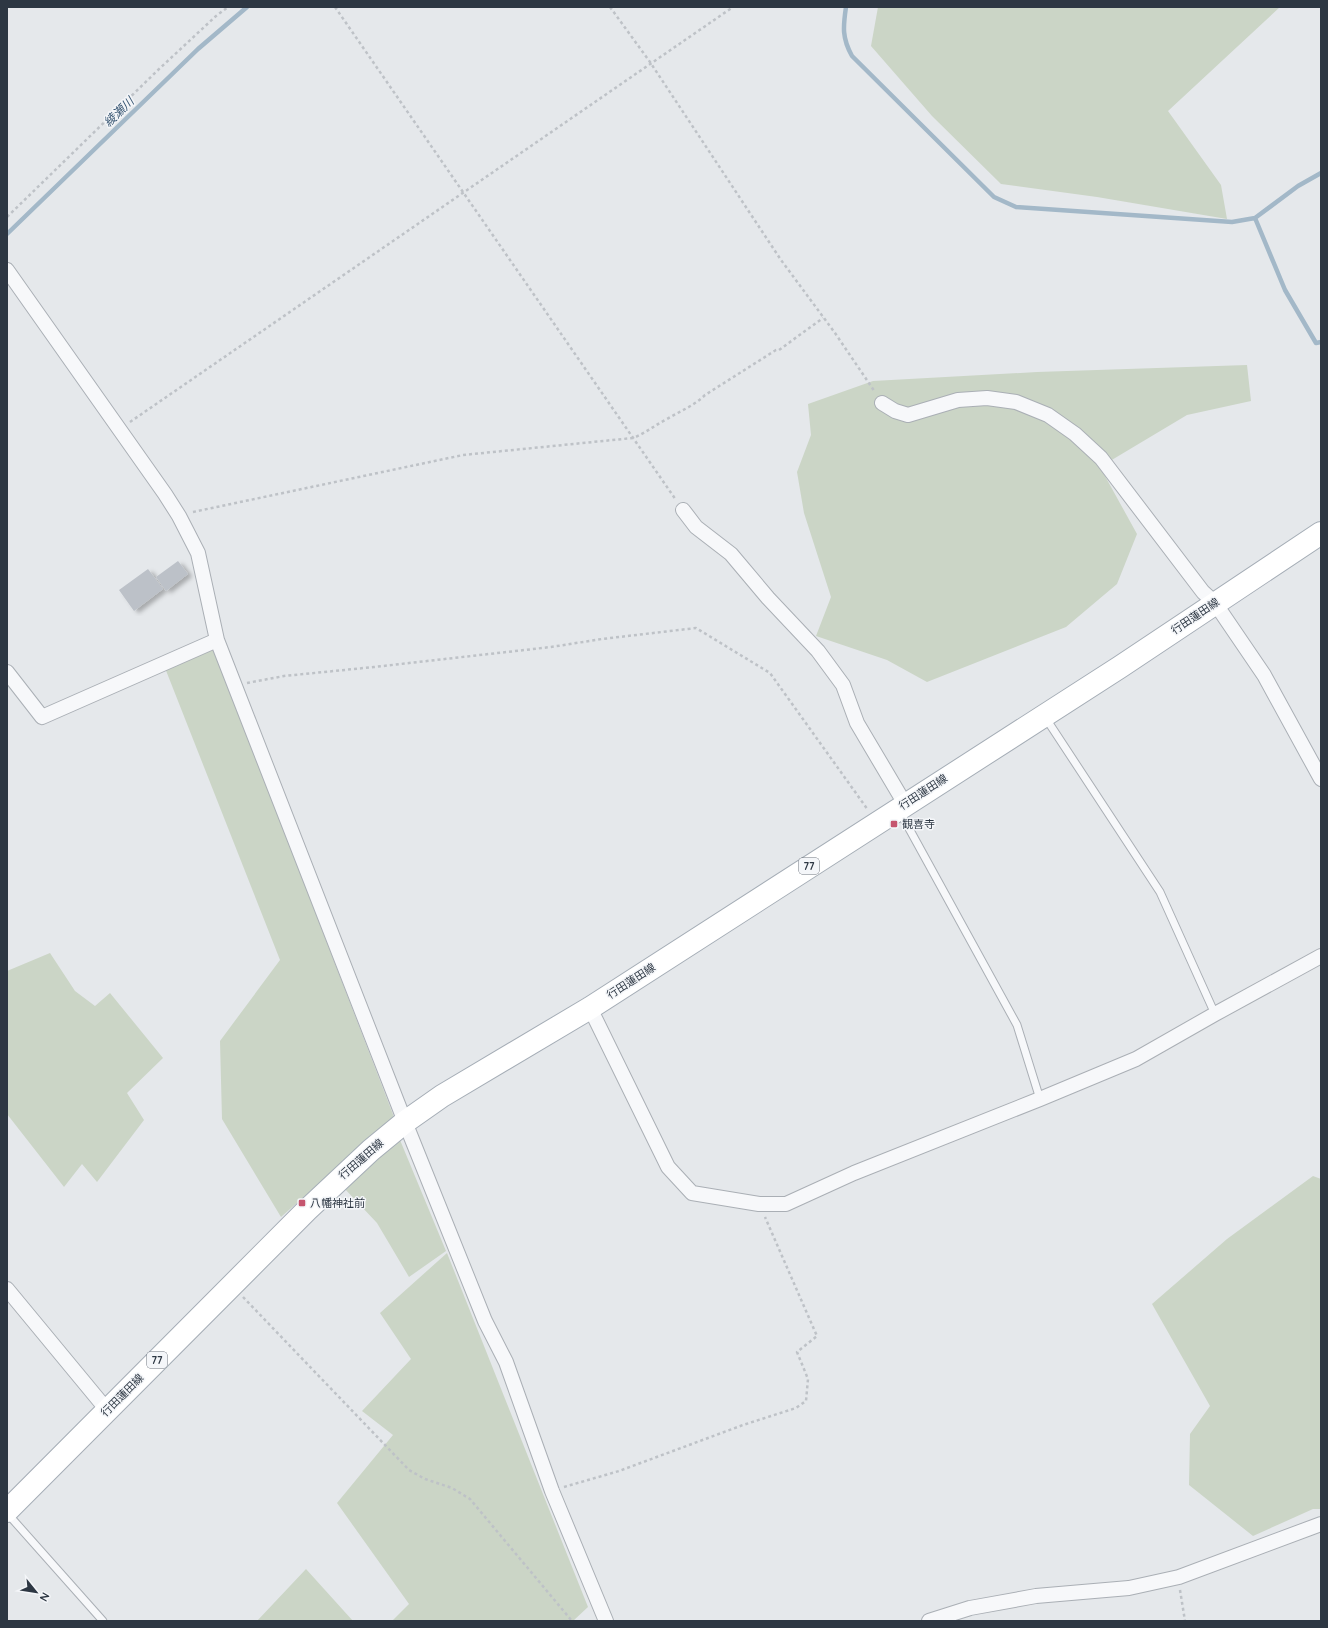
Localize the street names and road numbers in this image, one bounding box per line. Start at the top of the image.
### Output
street label: 行田蓮田線 [1168,595,1222,637]
street label: 行田蓮田線 [896,771,950,813]
road number: 77 [799,858,819,874]
street label: 行田蓮田線 [604,960,658,1002]
street label: 行田蓮田線 [336,1136,386,1182]
road number: 77 [147,1352,167,1368]
street label: 行田蓮田線 [98,1371,146,1419]

